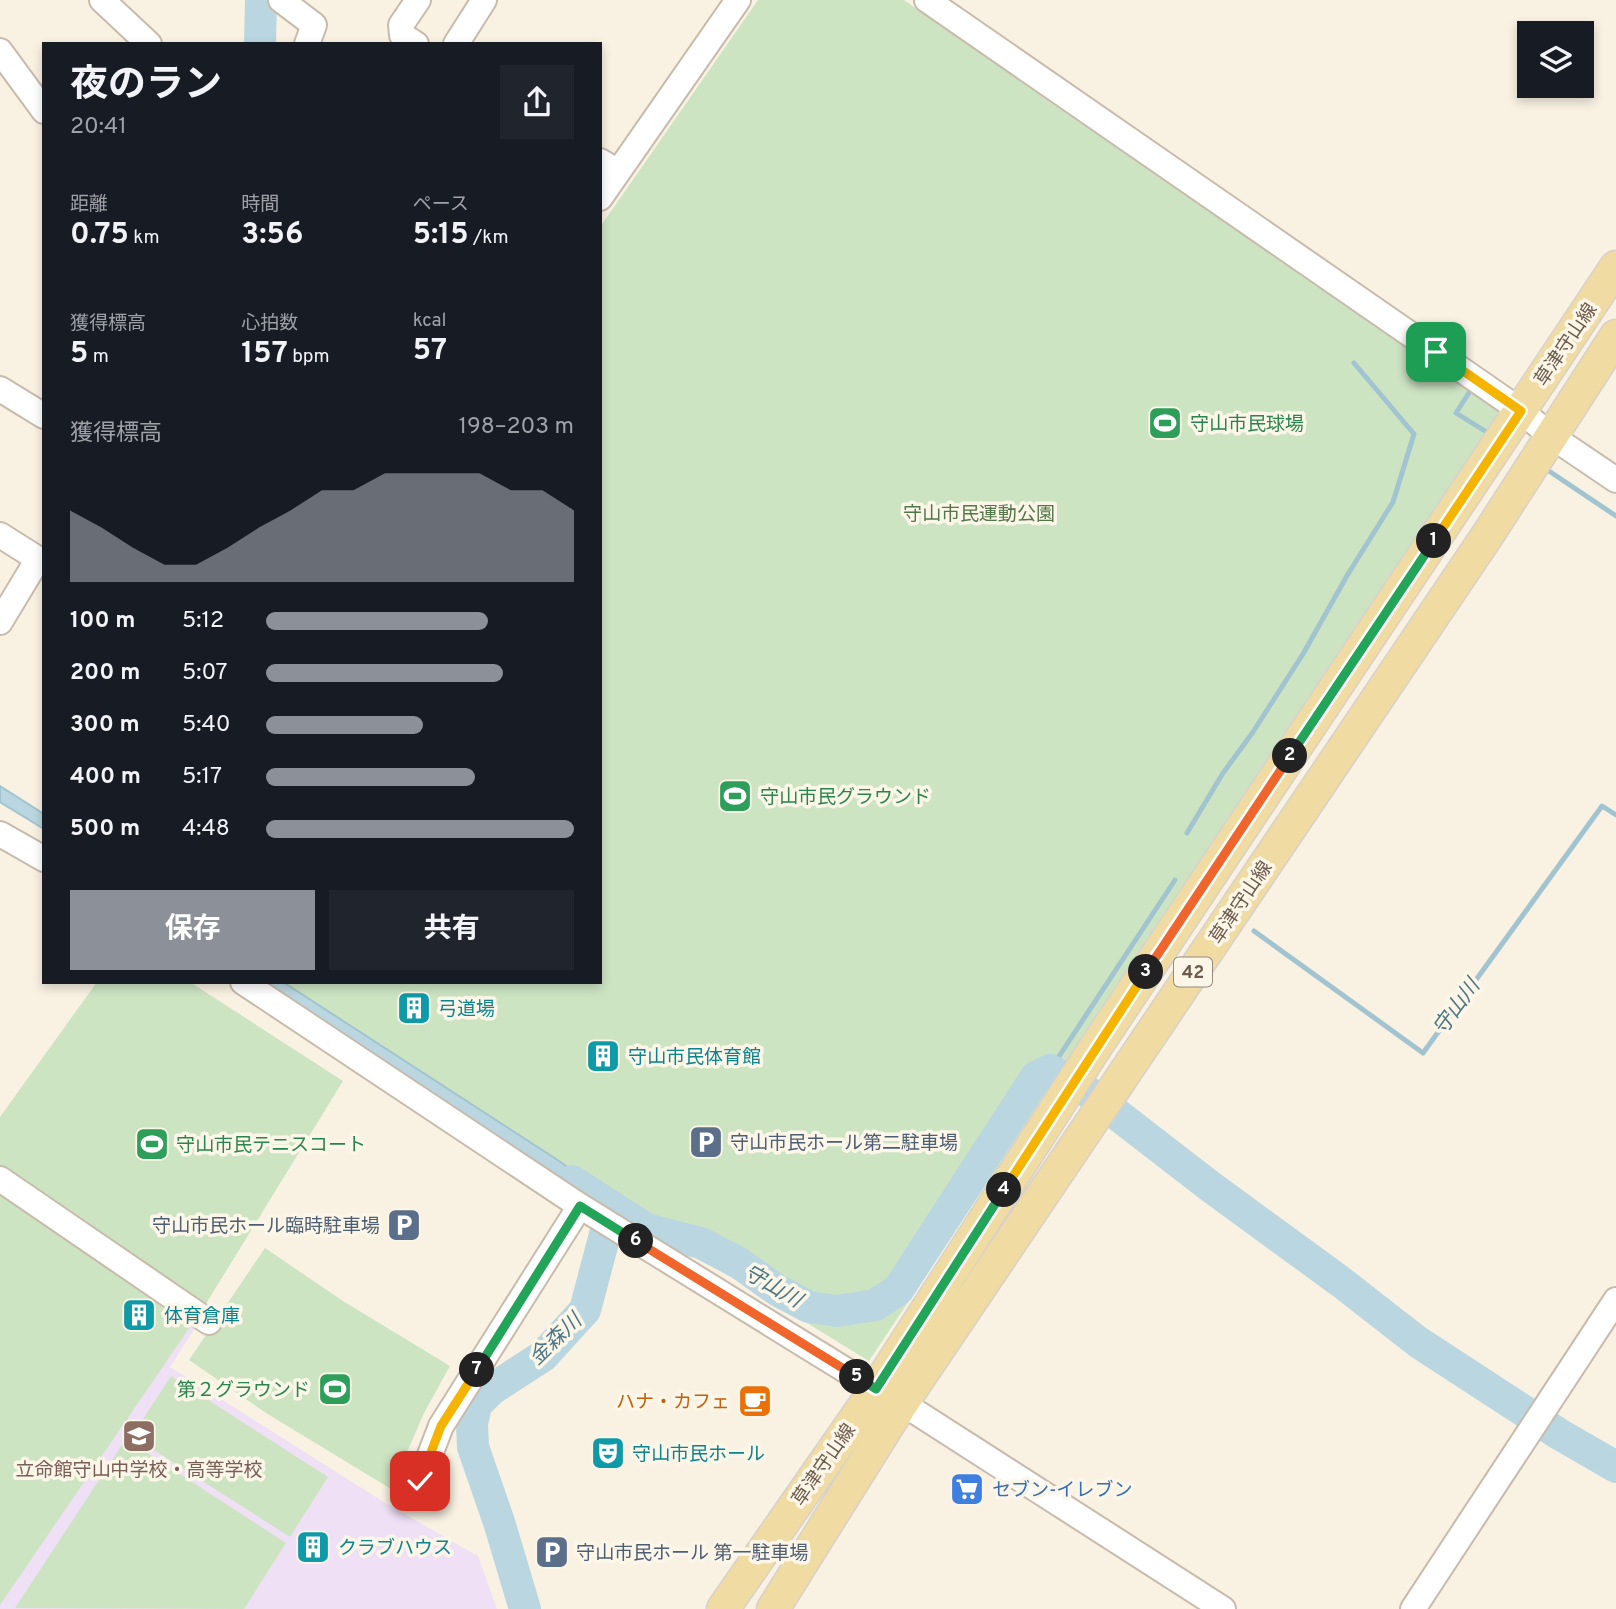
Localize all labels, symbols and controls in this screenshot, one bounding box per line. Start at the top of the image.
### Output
map controls [1517,21,1594,98]
button: layers [1517,21,1594,98]
text: 夜のラン [70,62,222,111]
button: share [500,65,574,139]
text: 20:41 [70,113,127,142]
text: 距離 [70,193,108,217]
text: 時間 [241,193,279,217]
text: ペース [413,193,469,217]
text: 0.75 [70,217,129,254]
text: 3:56 [241,217,303,254]
text: 5:15 [413,217,469,254]
text: km [129,226,160,250]
text: /km [469,226,509,250]
street label: 草津守山線 [1530,299,1603,391]
text: kcal [413,309,446,333]
text: 獲得標高 [70,312,146,336]
text: 心拍数 [241,312,298,336]
pin [1406,322,1466,382]
text: 57 [413,333,447,370]
icon: arrive [1417,333,1455,371]
text: 5 [70,336,88,373]
text: 157 [241,336,288,373]
text: m [88,345,109,369]
text: bpm [288,345,330,369]
sports icon: 守山市民球場 [1146,404,1184,442]
text: 198–203 m [458,413,574,442]
place label: 守山市民球場 [1190,413,1304,437]
text: 獲得標高 [70,420,162,449]
park label: 守山市民運動公園 [903,503,1055,527]
pin: 1 [1416,524,1452,558]
text: 1 [1430,528,1437,552]
text: 100 m [70,607,135,636]
text: 5:12 [182,607,224,636]
text: 200 m [70,659,140,688]
text: 5:07 [182,659,228,688]
text: 300 m [70,711,140,740]
text: 5:40 [182,711,231,740]
pin: 2 [1272,738,1308,774]
text: 2 [1284,743,1295,767]
text: 400 m [70,763,141,792]
text: 5:17 [182,763,222,792]
sports icon: 守山市民グラウンド [716,777,754,815]
place label: 守山市民グラウンド [760,786,931,810]
text: 500 m [70,815,140,844]
text: 4:48 [182,815,230,844]
street label: 草津守山線 [1205,857,1278,949]
button: 保存 [70,890,315,970]
button: 共有 [329,890,574,970]
pin: 3 [1128,954,1164,990]
road number: 42 [1174,958,1212,987]
text: 3 [1140,959,1151,983]
water label: 守山川 [1428,973,1488,1041]
building icon: 弓道場 [395,989,433,1027]
place label: 弓道場 [438,998,495,1022]
building icon: 守山市民体育館 [584,1037,622,1075]
place label: 守山市民体育館 [628,1046,761,1070]
parking icon: 守山市民ホール第二駐車場 [687,1123,725,1161]
sports icon: 守山市民テニスコート [133,1125,171,1163]
place label: 守山市民ホール第二駐車場 [730,1132,958,1156]
place label: 守山市民テニスコート [176,1134,366,1158]
pin: 4 [986,1172,1021,1208]
text: 4 [997,1177,1010,1201]
parking icon: 守山市民ホール臨時駐車場 [385,1206,423,1244]
place label: 守山市民ホール臨時駐車場 [152,1215,380,1239]
pin: 6 [618,1224,654,1258]
text: 6 [630,1228,641,1252]
water label: 守山川 [738,1260,808,1316]
building icon: 体育倉庫 [120,1296,158,1334]
place label: 体育倉庫 [164,1305,240,1329]
water label: 金森川 [524,1307,590,1372]
pin: 7 [460,1352,494,1388]
text: 7 [471,1357,482,1381]
pin: 5 [840,1360,874,1394]
text: 5 [851,1364,862,1388]
sports icon: 第２グラウンド [316,1370,354,1408]
place label: 第２グラウンド [177,1379,310,1403]
cafe icon: ハナ・カフェ [736,1382,774,1420]
place label: ハナ・カフェ [616,1391,730,1415]
school or university icon: 立命館守山中学校・高等学校 [120,1417,158,1455]
street label: 草津守山線 [788,1419,862,1511]
theatre icon: 守山市民ホール [589,1434,627,1472]
place label: 守山市民ホール [632,1443,765,1467]
pin [390,1451,450,1511]
place label: 立命館守山中学校・高等学校 [15,1459,263,1483]
icon: check [401,1462,439,1500]
supermarket icon: セブン-イレブン [948,1470,986,1508]
place label: セブン-イレブン [992,1479,1133,1503]
building icon: クラブハウス [294,1528,332,1566]
parking icon: 守山市民ホール 第一駐車場 [533,1533,571,1571]
place label: クラブハウス [338,1537,452,1561]
place label: 守山市民ホール 第一駐車場 [576,1542,808,1566]

